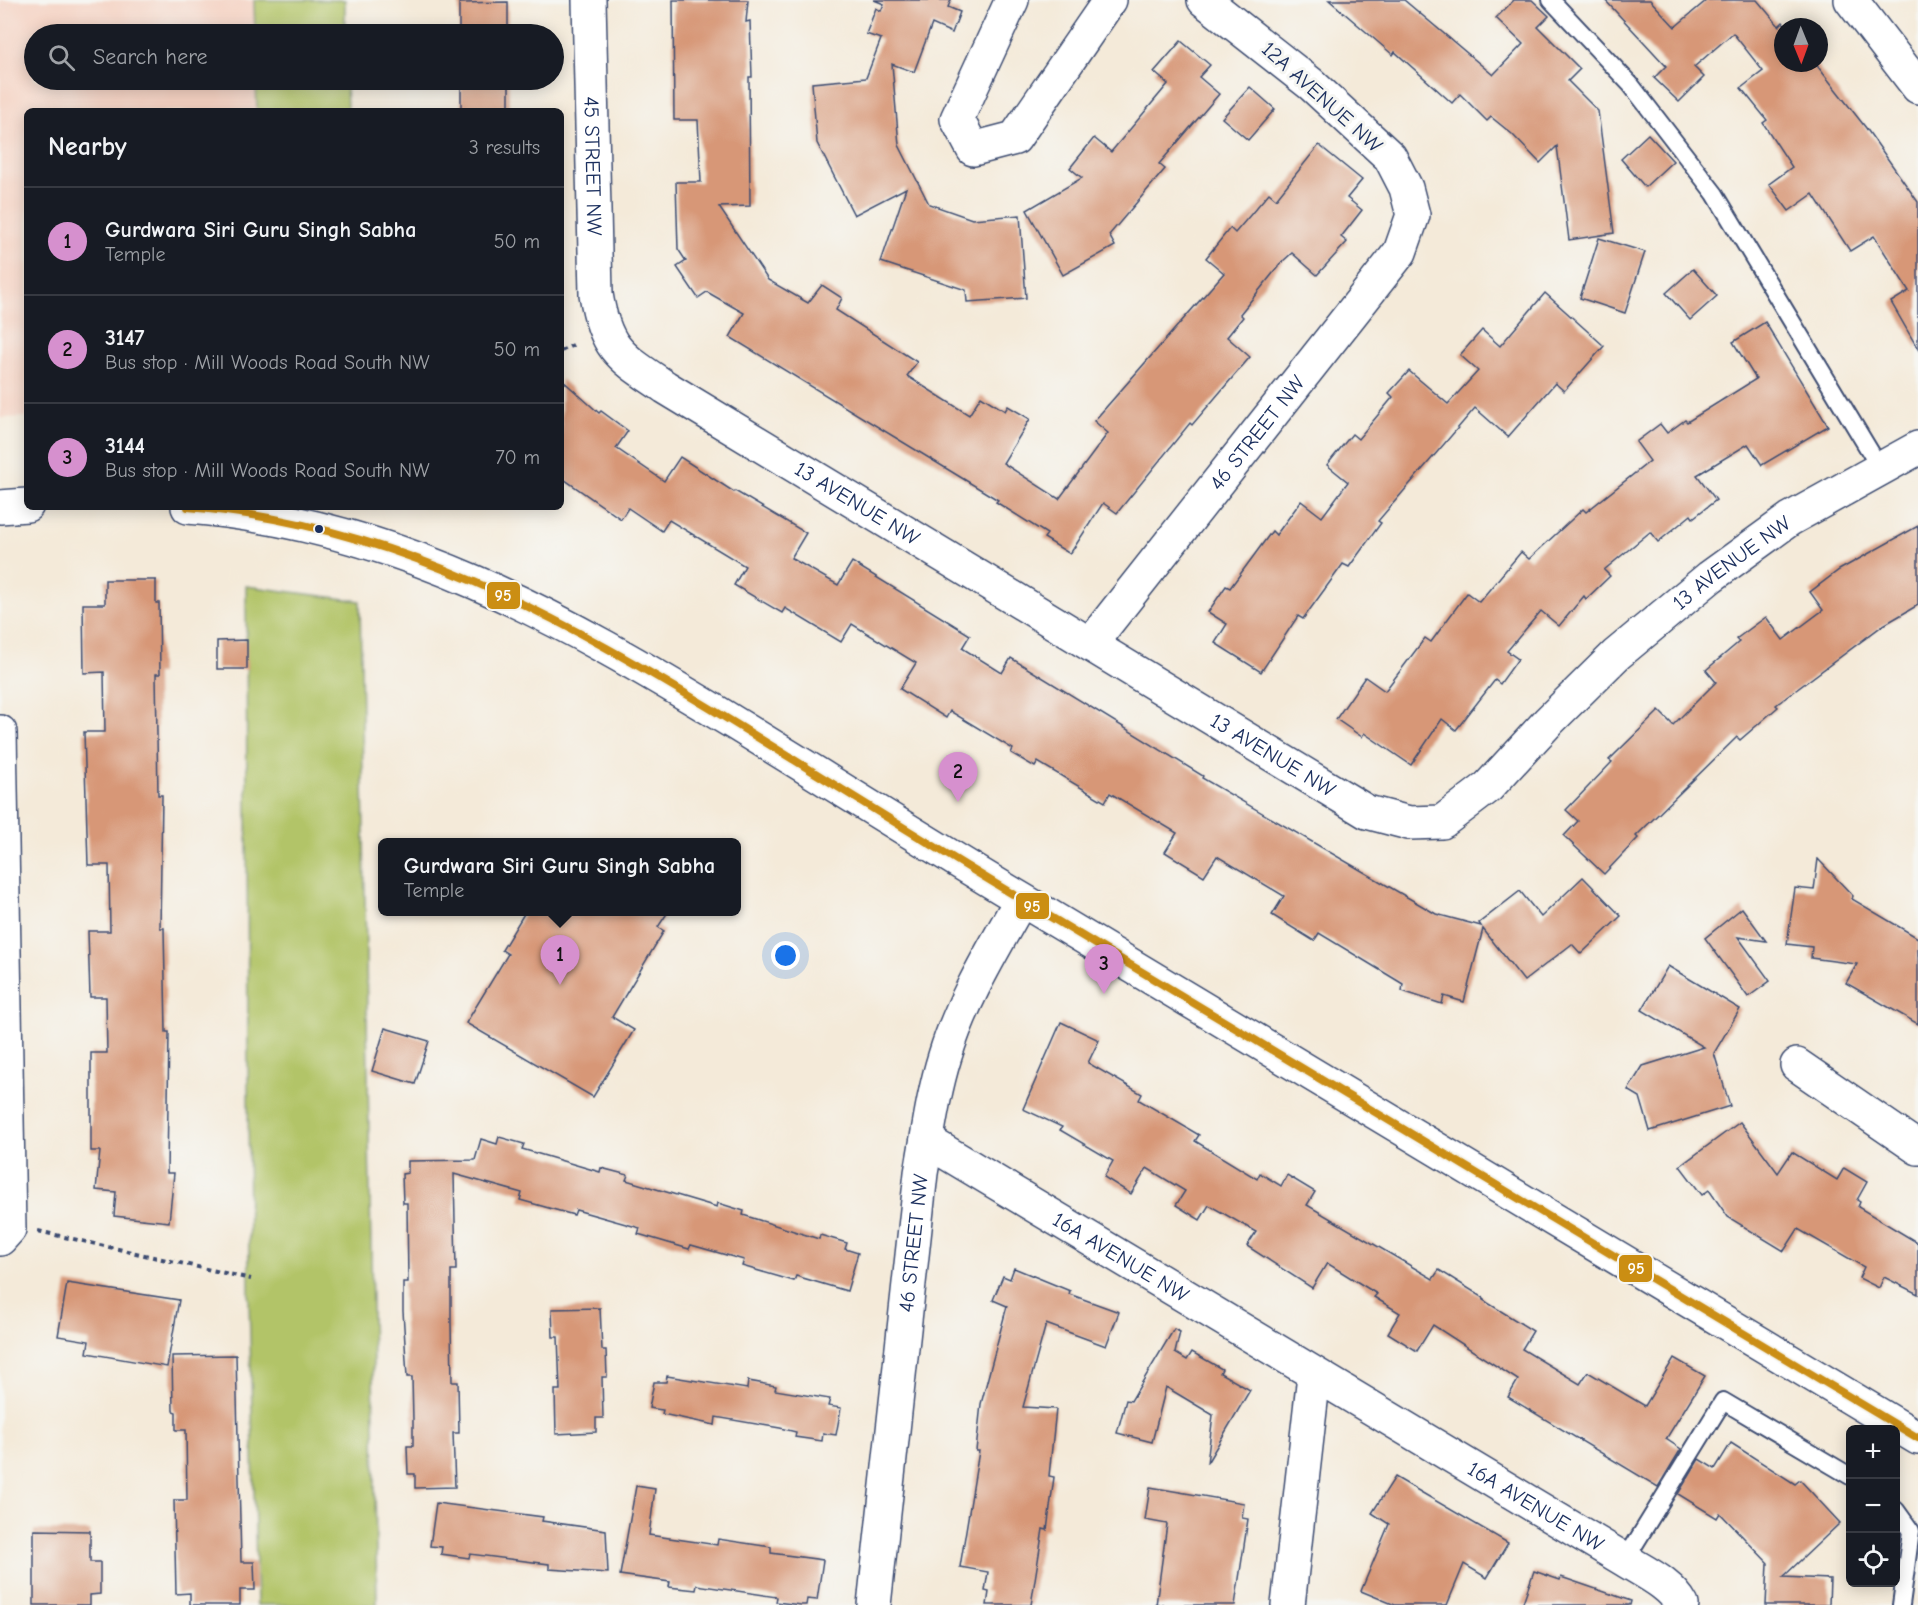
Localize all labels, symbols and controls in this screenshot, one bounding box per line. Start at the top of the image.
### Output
north arrow [1774,18,1828,72]
search box [24,24,564,90]
street label: 12A AVENUE NW [1257,37,1388,158]
icon: search [45,41,78,74]
text: Search here [93,44,208,70]
street label: 45 STREET NW [579,96,607,237]
text: Nearby [48,132,127,162]
text: 3 results [469,136,540,159]
text: Gurdwara Siri Guru Singh Sabha [105,217,416,243]
text: 1 [64,230,71,253]
text: 50 m [494,230,540,253]
text: Temple [105,243,165,266]
text: 3147 [105,325,145,351]
text: 2 [63,338,72,361]
text: 50 m [494,338,540,361]
text: Bus stop · Mill Woods Road South NW [105,351,430,374]
street label: 46 STREET NW [1205,370,1310,495]
text: 3144 [105,433,145,459]
text: 3 [63,446,72,469]
text: 70 m [495,446,540,469]
street label: 13 AVENUE NW [791,456,925,551]
text: Bus stop · Mill Woods Road South NW [105,459,430,482]
street label: 13 AVENUE NW [1668,510,1796,615]
unlabelled marker [313,523,325,535]
line badge: 95 [486,581,521,610]
text: 95 [495,587,511,605]
street label: 13 AVENUE NW [1206,708,1340,802]
pin: 2 [938,752,978,802]
popup [378,838,741,916]
text: Gurdwara Siri Guru Singh Sabha [404,853,715,879]
text: Temple [404,879,464,902]
line badge: 95 [1015,892,1050,920]
text: 95 [1024,898,1040,916]
pin: 1 [540,936,580,985]
your location [771,941,800,970]
pin: 3 [1084,944,1124,994]
street label: 46 STREET NW [894,1172,933,1314]
street label: 16A AVENUE NW [1048,1207,1194,1308]
line badge: 95 [1618,1254,1653,1283]
text: 95 [1628,1260,1644,1278]
map controls [1846,1425,1900,1587]
button: + [1846,1425,1900,1479]
street label: 16A AVENUE NW [1463,1456,1609,1557]
button: − [1846,1479,1900,1533]
button: locate [1846,1533,1900,1587]

